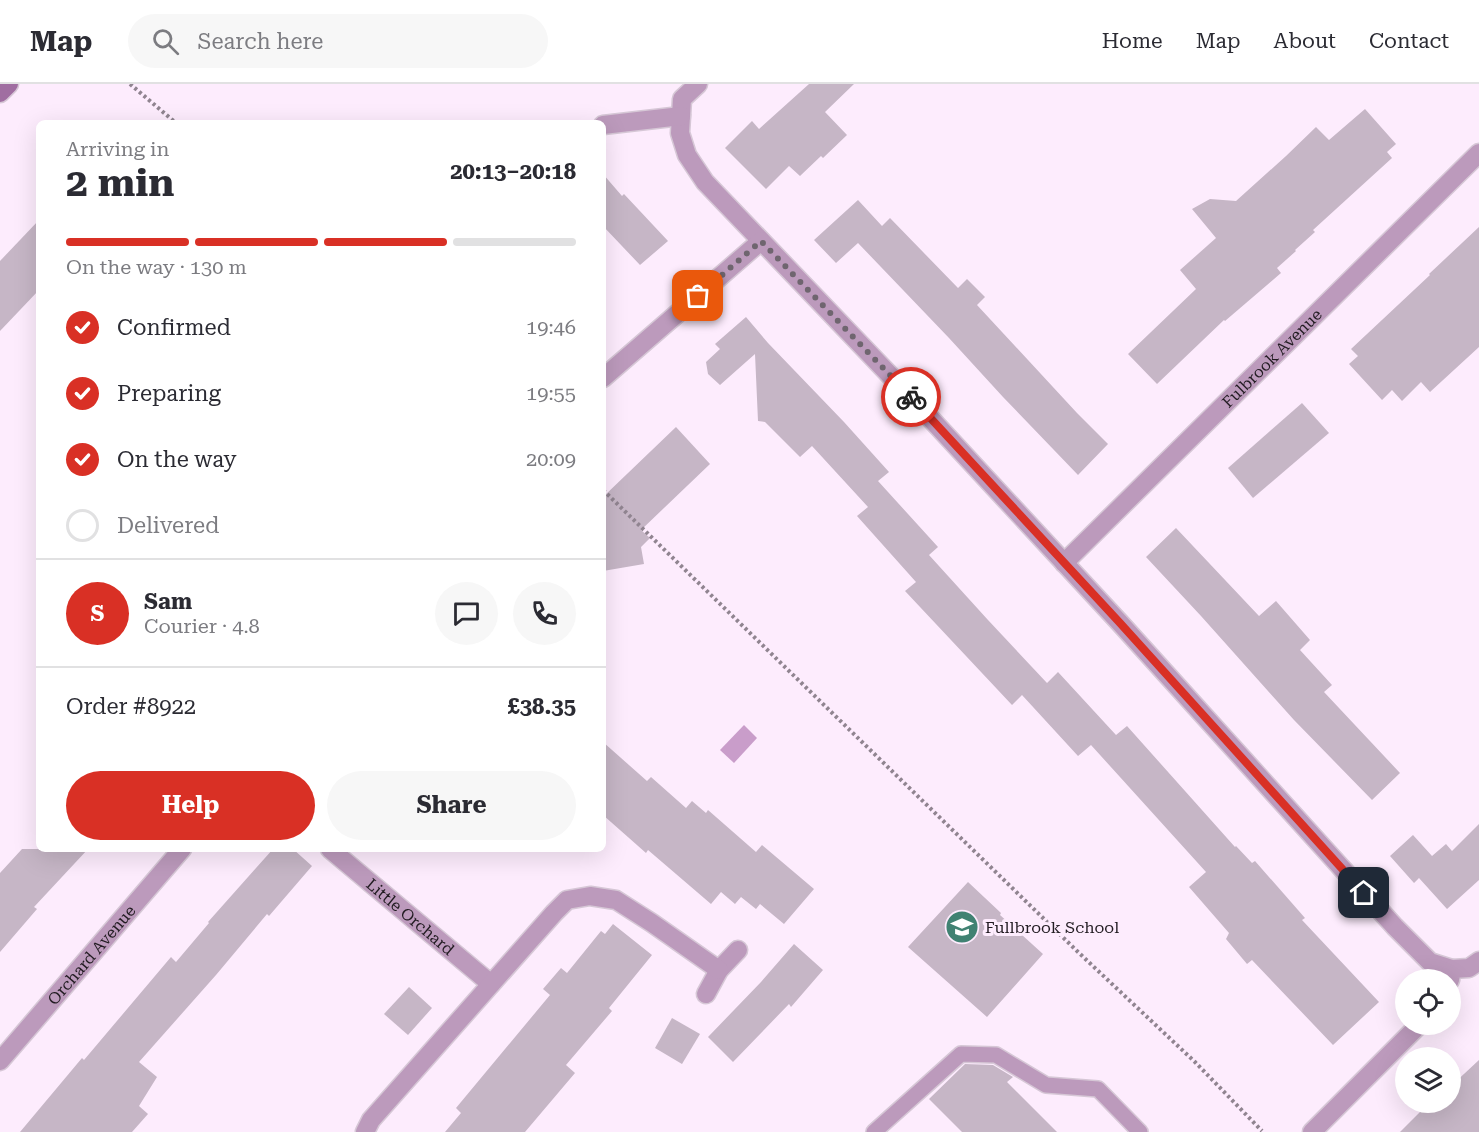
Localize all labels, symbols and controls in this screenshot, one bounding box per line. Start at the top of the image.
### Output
search box [128,14,548,68]
text: Map [30,25,92,58]
icon: search [149,25,182,58]
text: Search here [197,29,323,54]
text: Home [1102,29,1163,53]
text: Map [1196,29,1241,53]
text: About [1274,29,1336,53]
text: Contact [1369,29,1449,53]
text: Arriving in [66,137,169,161]
text: 20:13–20:18 [450,159,576,184]
text: 2 min [66,160,174,206]
text: On the way · 130 m [66,255,247,279]
pin [672,270,723,321]
icon: bag [681,279,714,312]
street label: Fulbrook Avenue [1218,305,1326,411]
icon: check [66,311,99,344]
text: Confirmed [117,315,231,340]
text: 19:46 [526,315,576,339]
courier [881,367,941,427]
icon: check [66,377,99,410]
text: Preparing [117,381,221,406]
text: 19:55 [526,381,576,405]
icon: bike [895,381,928,414]
icon: check [66,443,99,476]
text: On the way [117,447,237,472]
text: 20:09 [526,447,576,471]
text: Delivered [117,513,219,538]
button: chat [435,582,498,645]
button: phone [513,582,576,645]
text: Sam [144,589,192,614]
text: S [91,601,104,626]
text: Courier · 4.8 [144,614,260,638]
text: Order #8922 [66,694,196,719]
text: £38.35 [507,694,576,719]
button: Help [66,771,315,840]
button: Share [327,771,576,840]
pin [1338,867,1389,918]
street label: Little Orchard [362,875,458,959]
icon: home [1347,876,1380,909]
street label: Orchard Avenue [44,901,140,1009]
school or university icon: Fullbrook School [944,909,980,945]
place label: Fullbrook School [985,918,1119,937]
map controls [1395,969,1461,1113]
button: locate [1395,969,1461,1035]
button: layers [1395,1047,1461,1113]

